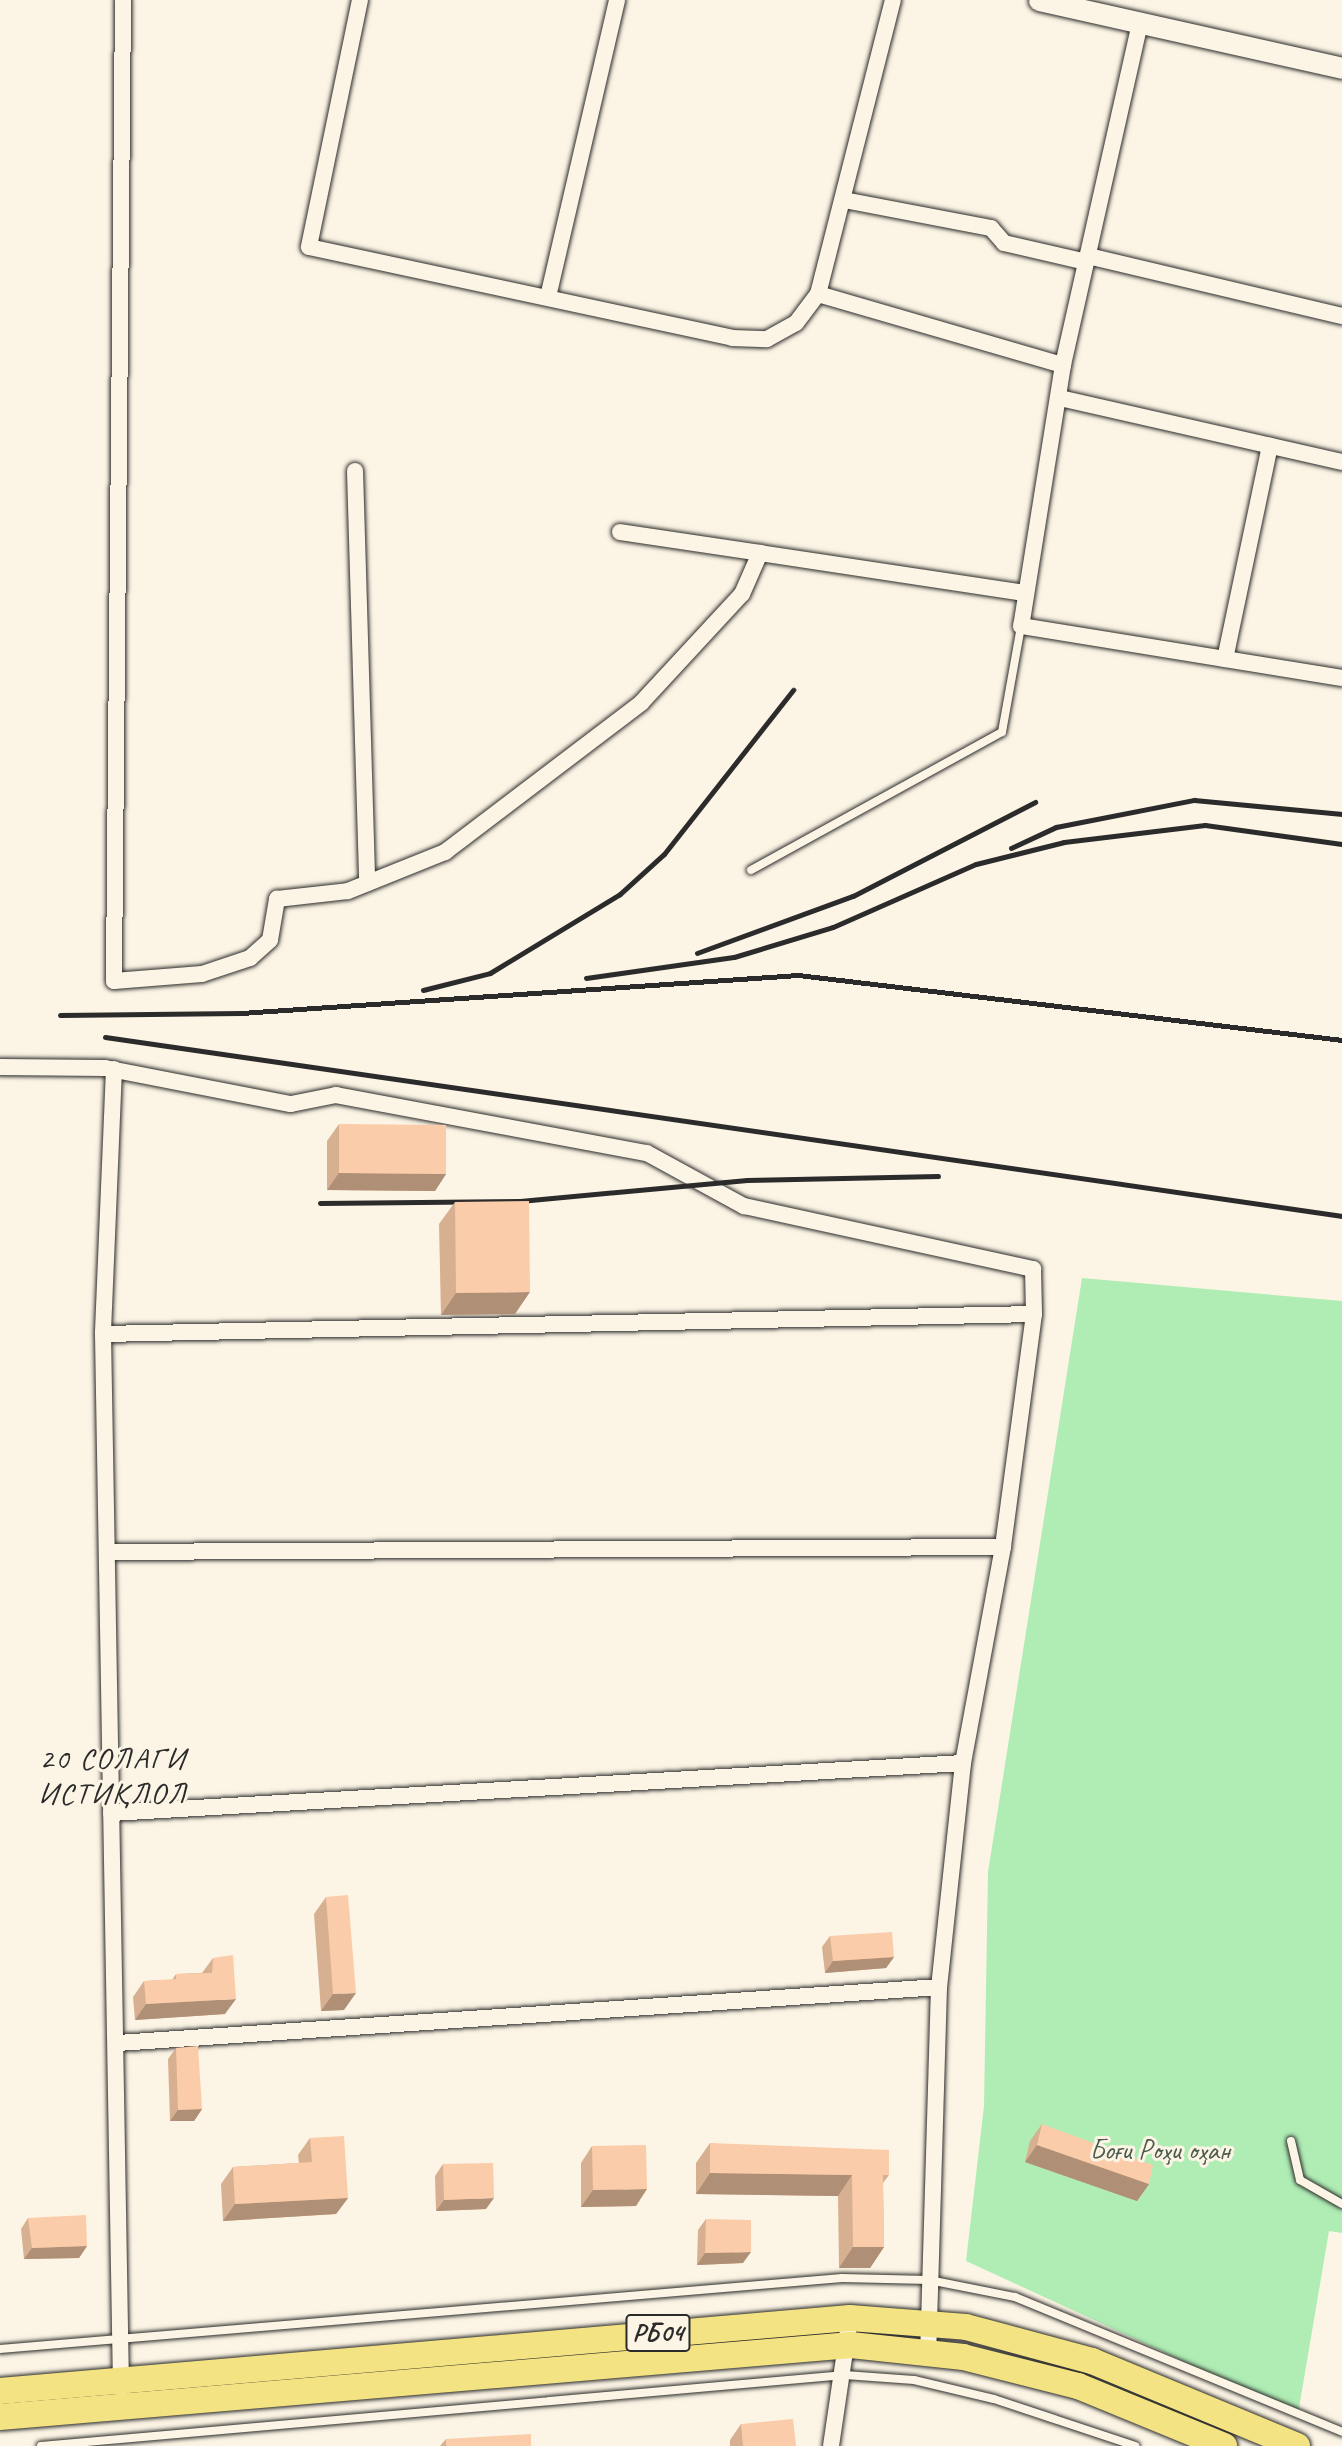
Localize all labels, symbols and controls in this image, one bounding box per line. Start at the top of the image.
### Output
district label: 20 СОЛАГИ ИСТИҚЛОЛ [40,1740,186,1810]
park label: Боғи Роҳи оҳан [1090,2133,1230,2167]
road number: РБ04 [625,2310,691,2356]

